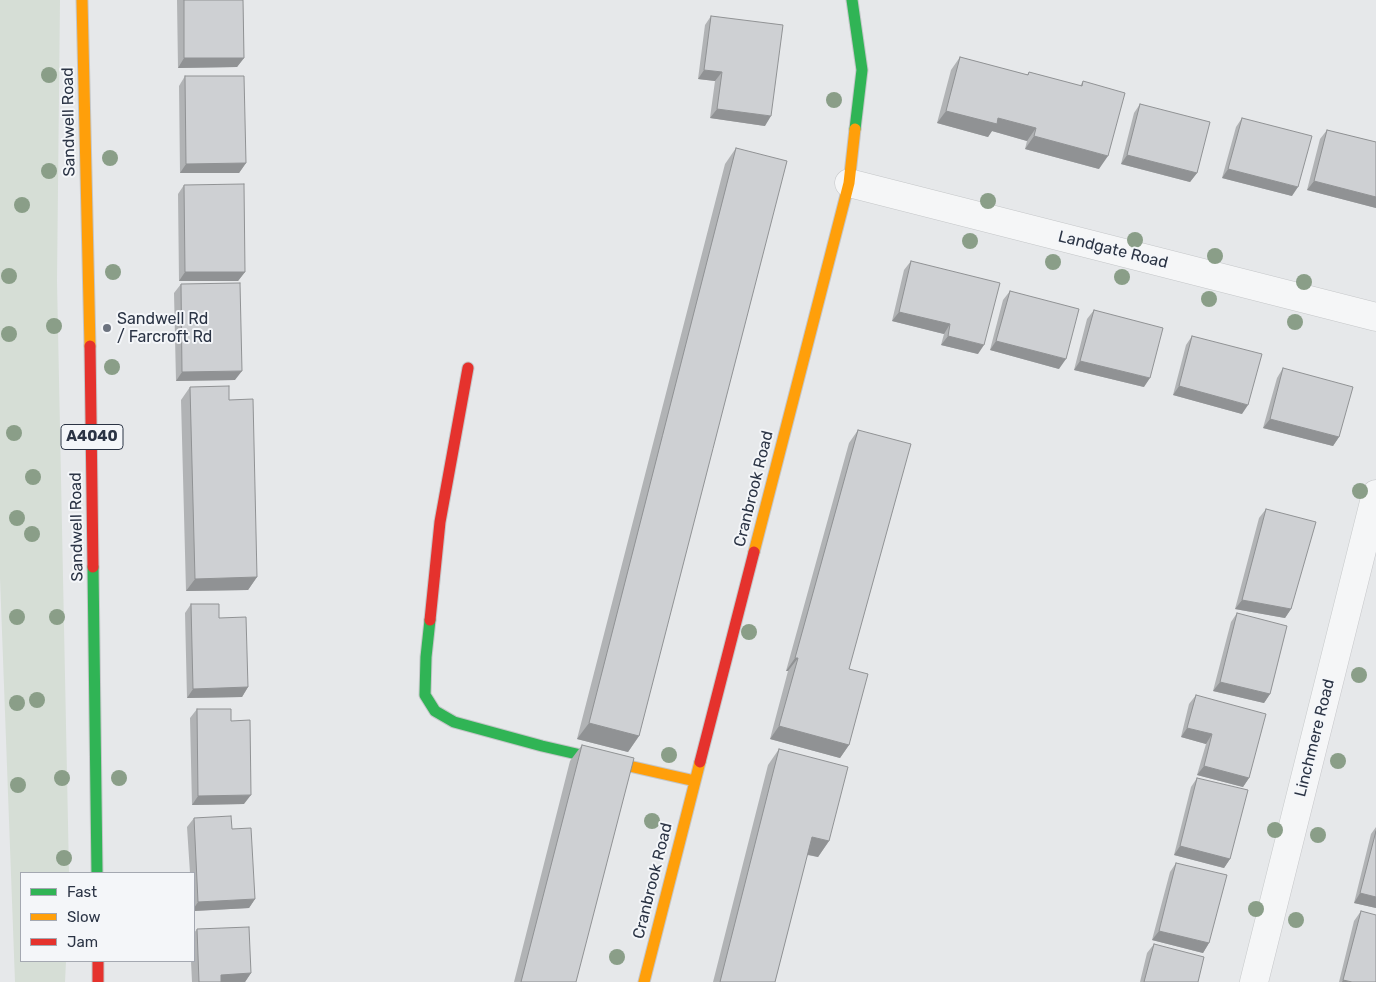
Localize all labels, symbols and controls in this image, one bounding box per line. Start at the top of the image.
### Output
street label: Sandwell Road [58,67,80,177]
street label: Landgate Road [1056,227,1170,273]
place label: Sandwell Rd / Farcroft Rd [117,309,212,347]
marker: Sandwell Rd / Farcroft Rd [101,322,113,334]
road number: A4040 [61,424,123,450]
street label: Cranbrook Road [730,429,778,549]
street label: Sandwell Road [66,472,88,582]
street label: Linchmere Road [1291,677,1339,799]
street label: Cranbrook Road [629,821,677,941]
legend [20,872,195,962]
text: Fast [67,883,97,901]
text: Slow [67,908,100,926]
text: Jam [67,933,98,951]

